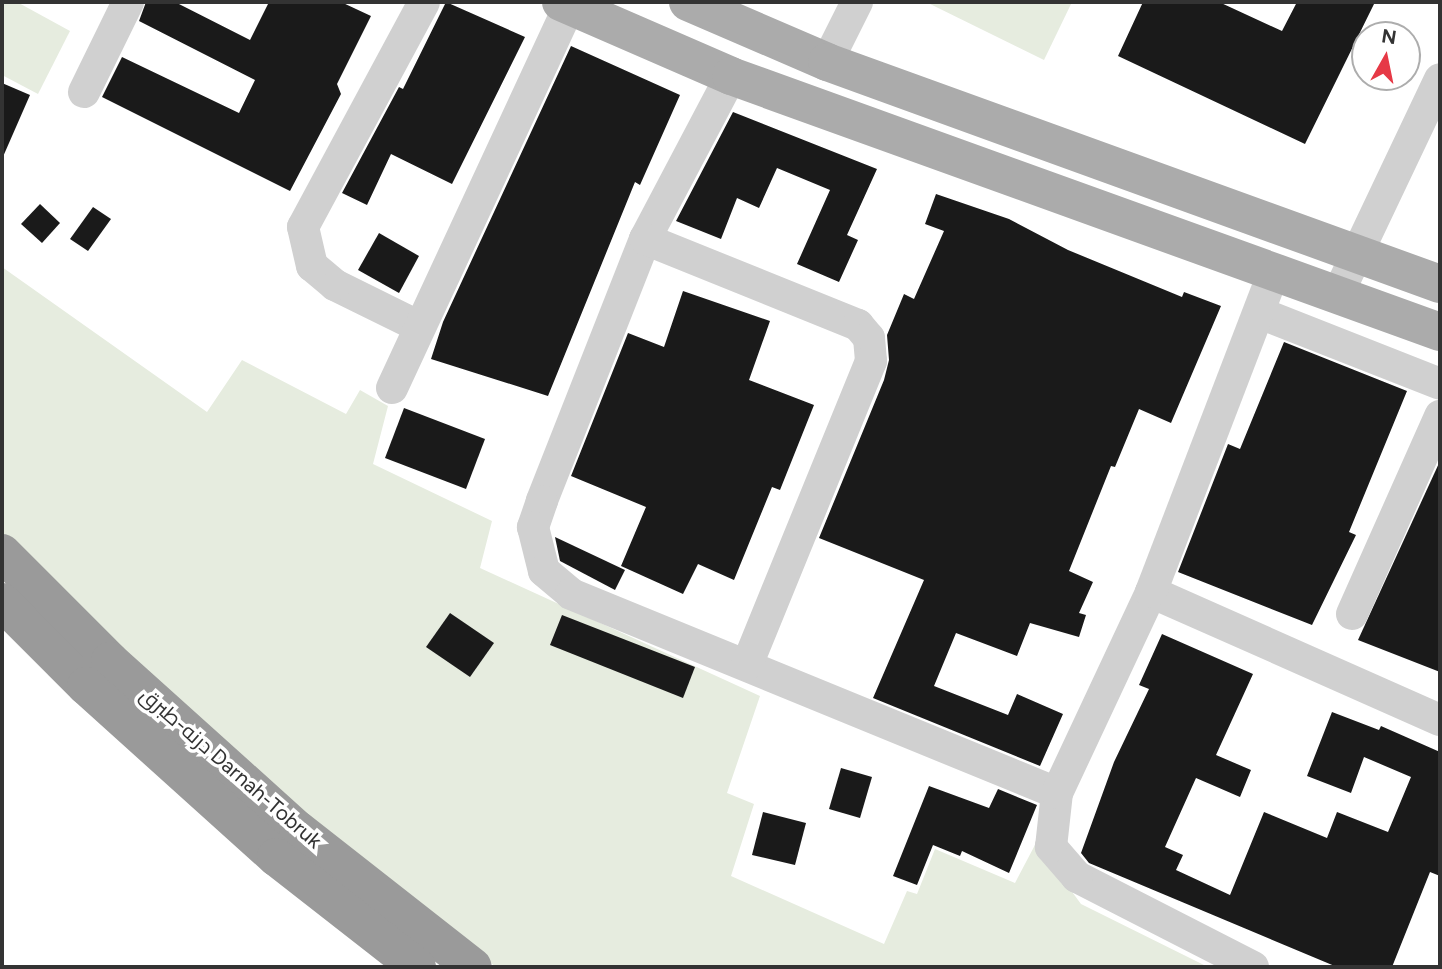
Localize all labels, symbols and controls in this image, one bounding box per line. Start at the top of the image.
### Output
north arrow [1351,21,1421,91]
text: N [1380,24,1398,49]
street label: درنه-طبرق Darnah-Tobruk [135,682,327,854]

